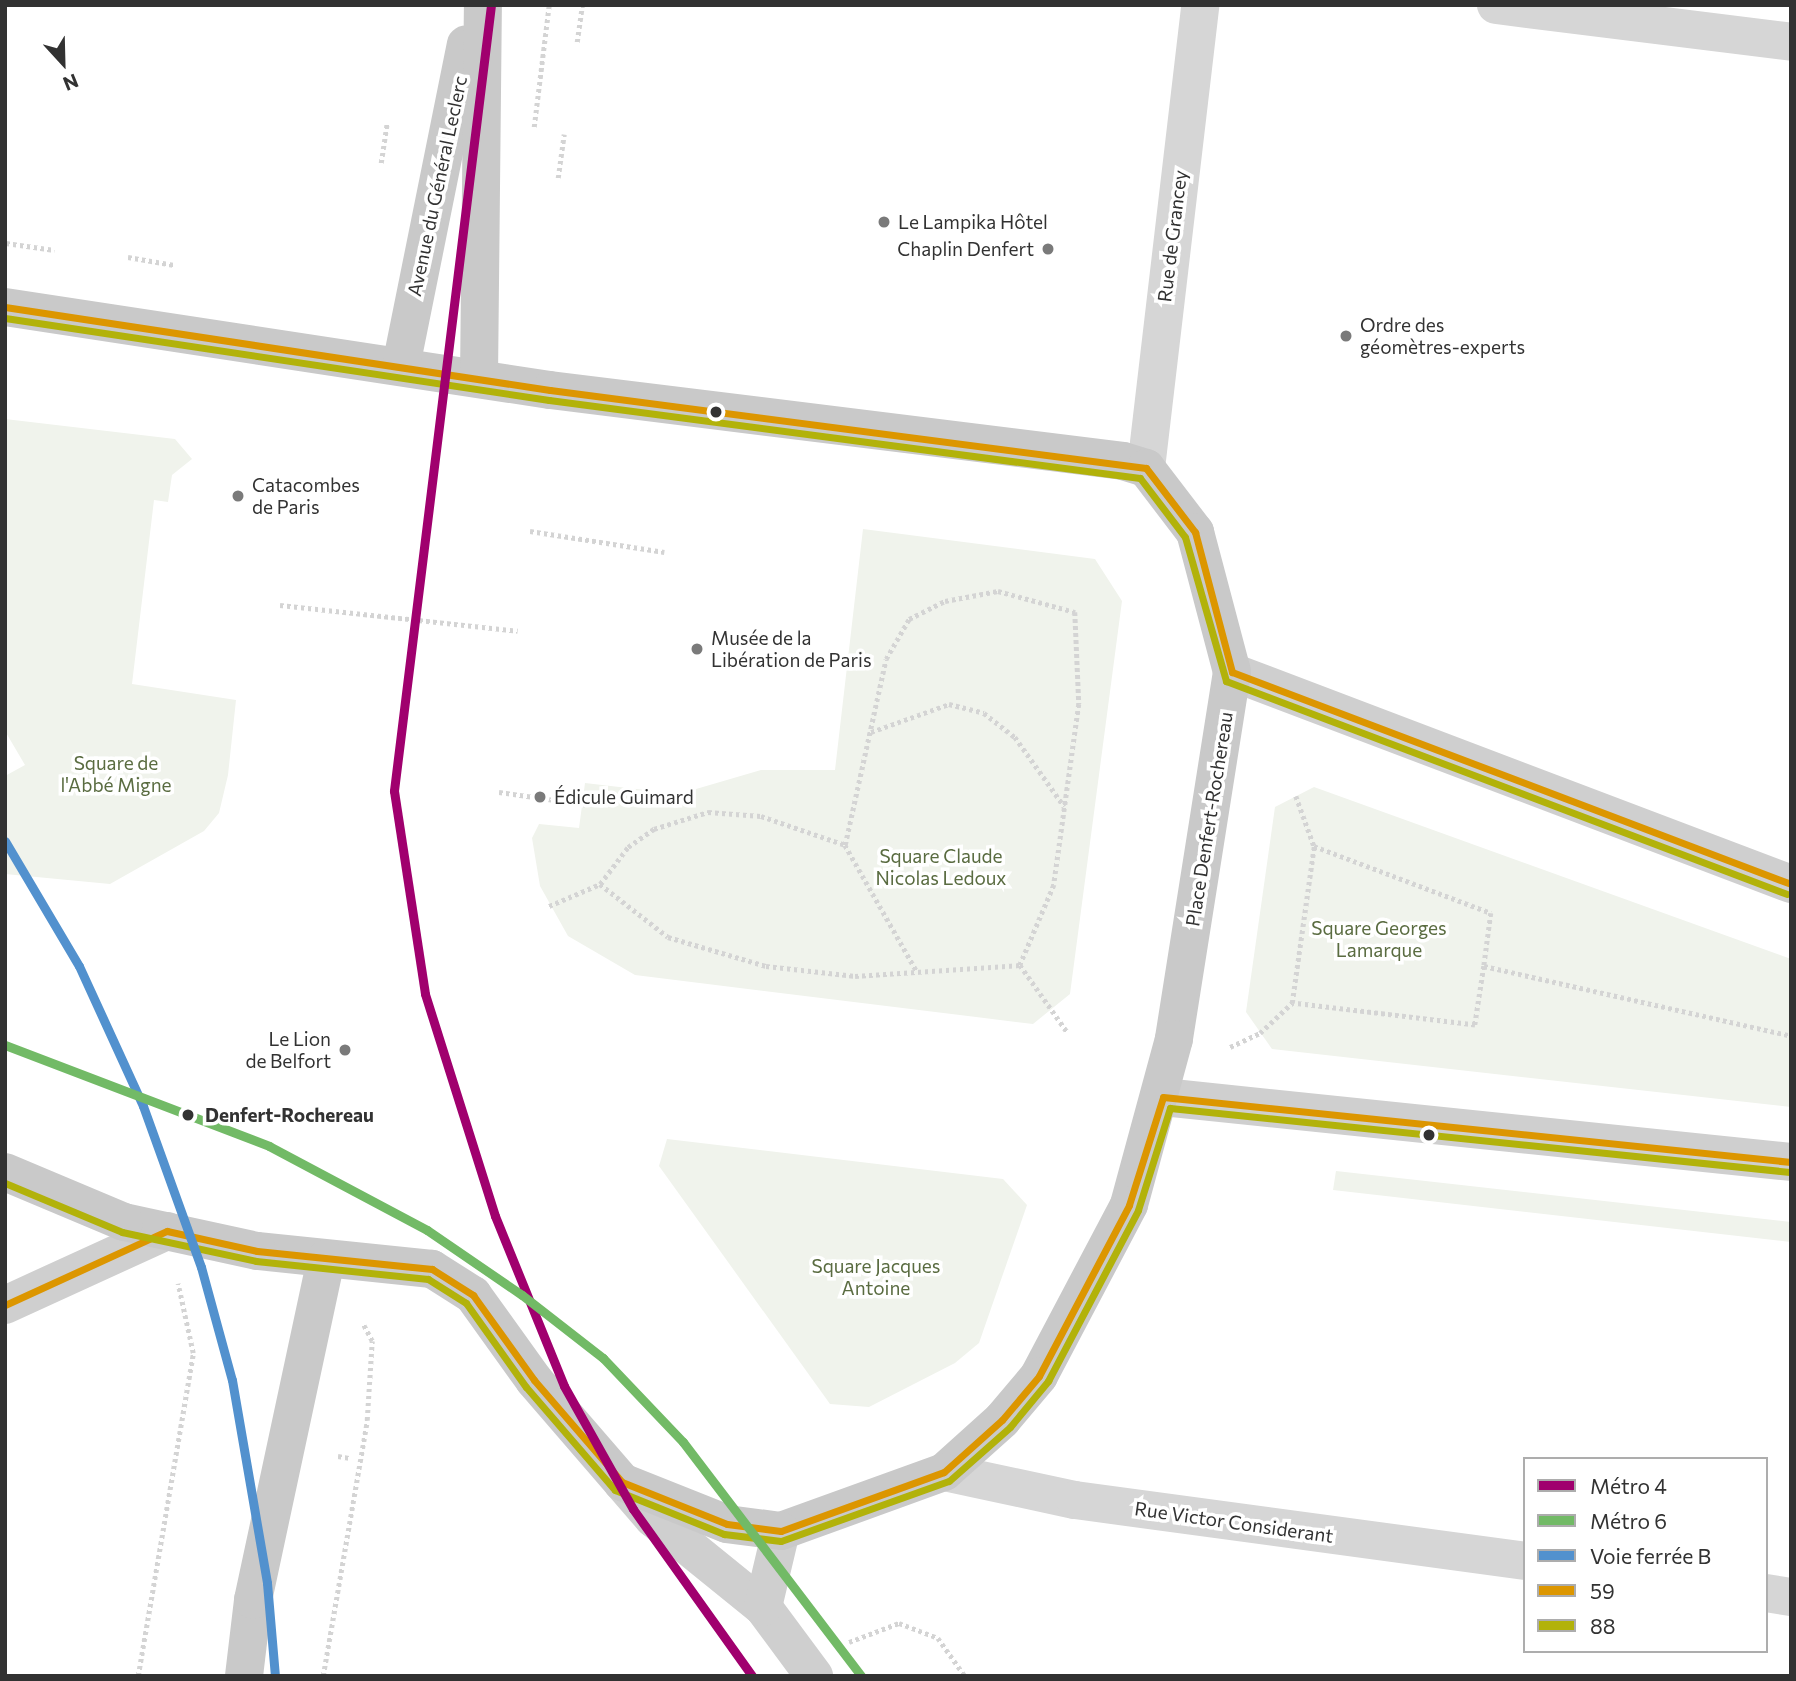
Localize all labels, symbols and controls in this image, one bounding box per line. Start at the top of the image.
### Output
north arrow [28,28,98,98]
text: N [60,70,82,96]
street label: Avenue du Général Leclerc [402,74,472,298]
street label: Rue de Grancey [1153,169,1191,303]
place label: Le Lampika Hôtel [898,211,1048,233]
marker: Le Lampika Hôtel [876,214,892,230]
place label: Chaplin Denfert [897,238,1034,260]
marker: Chaplin Denfert [1040,241,1056,257]
place label: Ordre des géomètres-experts [1360,314,1525,358]
marker: Ordre des géomètres-experts [1338,328,1354,344]
unlabelled marker [709,405,723,419]
place label: Catacombes de Paris [252,474,360,518]
marker: Catacombes de Paris [230,488,246,504]
place label: Musée de la Libération de Paris [711,627,872,671]
marker: Musée de la Libération de Paris [689,641,705,657]
street label: Place Denfert-Rochereau [1181,710,1237,928]
park label: Square de l'Abbé Migne [60,752,172,796]
place label: Édicule Guimard [554,786,694,808]
marker: Édicule Guimard [532,789,548,805]
park label: Square Claude Nicolas Ledoux [876,845,1006,889]
park label: Square Georges Lamarque [1311,917,1447,961]
place label: Le Lion de Belfort [245,1028,331,1072]
marker: Le Lion de Belfort [337,1042,353,1058]
marker: Denfert-Rochereau [177,1104,199,1126]
place label: Denfert-Rochereau [205,1104,374,1126]
unlabelled marker [1422,1128,1436,1142]
park label: Square Jacques Antoine [812,1255,940,1299]
legend [1523,1457,1768,1653]
text: Métro 4 [1590,1473,1667,1498]
street label: Rue Victor Considerant [1133,1497,1335,1547]
text: Métro 6 [1590,1508,1667,1533]
text: Voie ferrée B [1590,1543,1711,1568]
text: 59 [1590,1578,1615,1603]
text: 88 [1590,1613,1616,1638]

